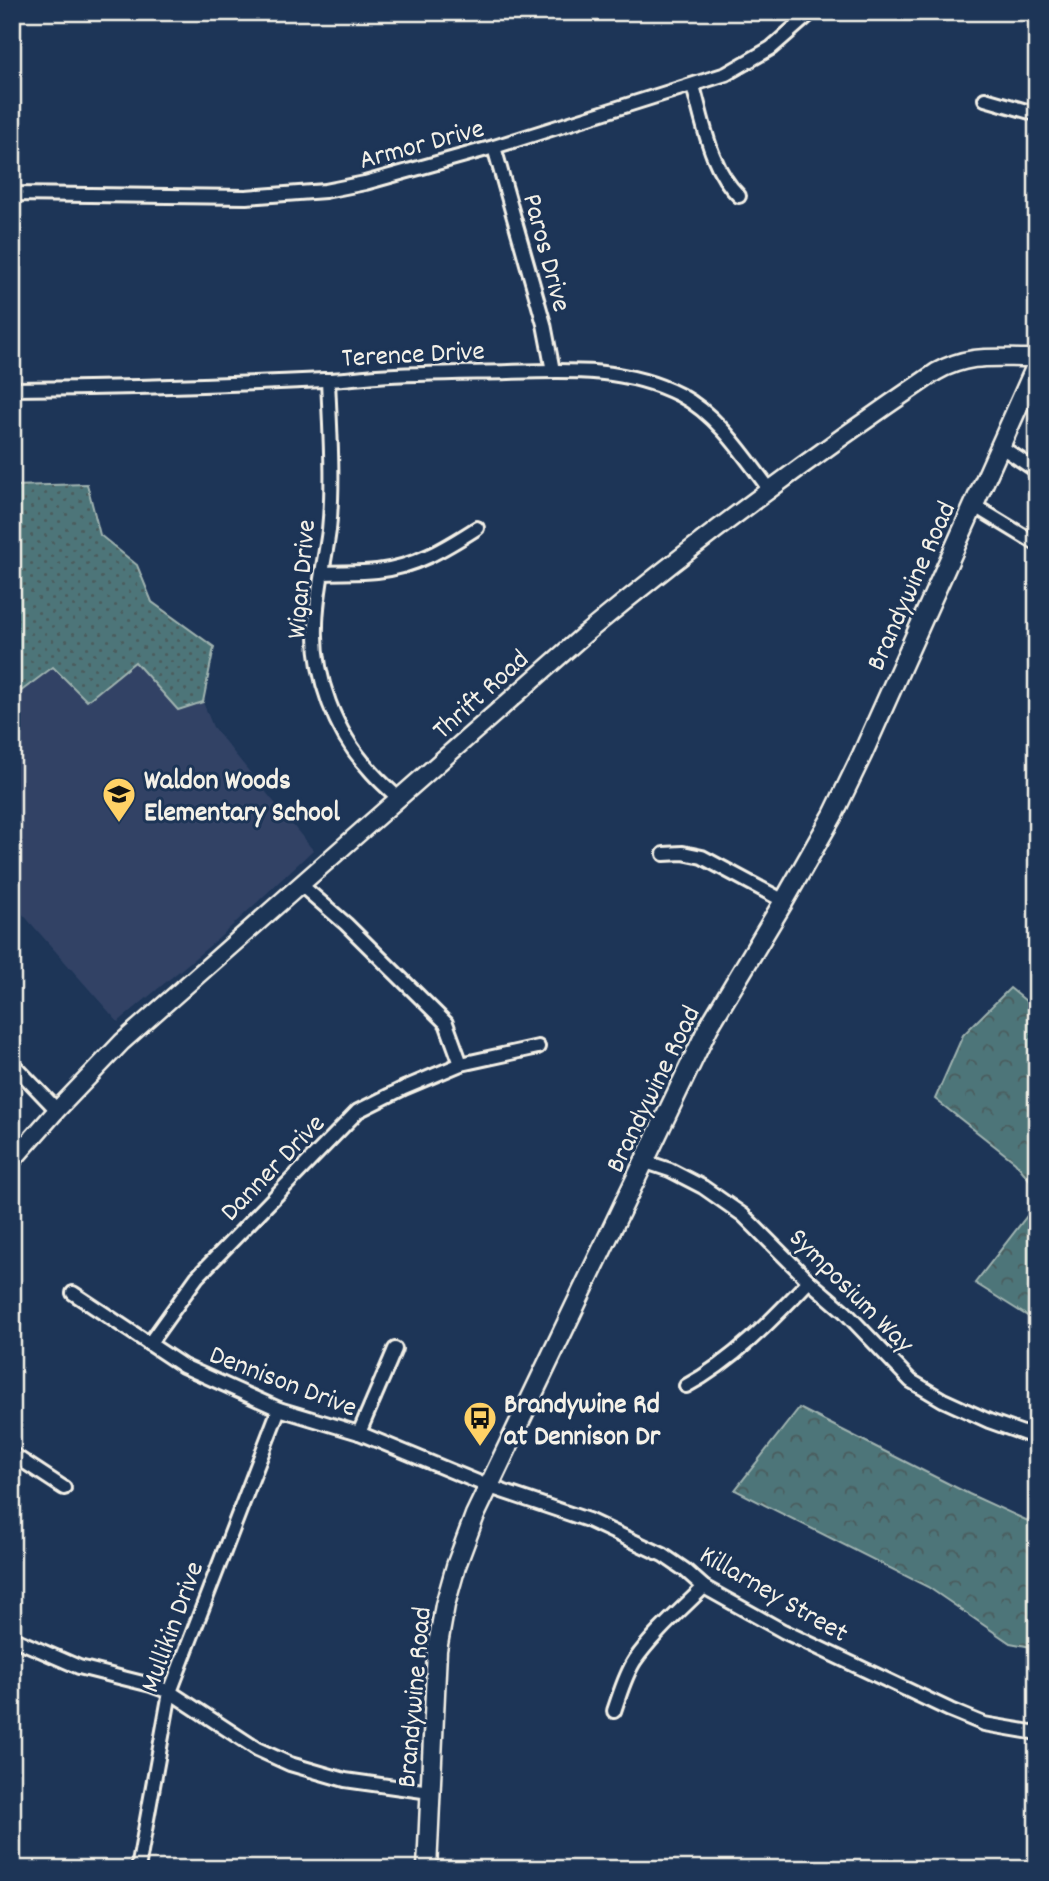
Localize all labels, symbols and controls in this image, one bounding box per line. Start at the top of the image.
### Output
street label: Armor Drive [355,111,489,183]
street label: Paros Drive [509,190,579,317]
street label: Terence Drive [341,333,486,381]
street label: Brandywine Road [858,496,969,678]
street label: Wigan Drive [279,518,329,641]
street label: Thrift Road [425,642,540,751]
place label: Waldon Woods Elementary School [144,763,340,835]
school or university icon: Waldon Woods Elementary School [100,775,138,824]
street label: Brandywine Road [598,1000,713,1180]
street label: Danner Drive [213,1106,336,1232]
street label: Symposium Way [778,1221,922,1365]
street label: Dennison Drive [203,1337,362,1430]
place label: Brandywine Rd at Dennison Dr [504,1387,661,1459]
bus stop icon: Brandywine Rd at Dennison Dr [461,1399,499,1448]
street label: Killarney Street [691,1538,854,1655]
street label: Mullikin Drive [133,1557,217,1699]
street label: Brandywine Road [389,1605,445,1790]

